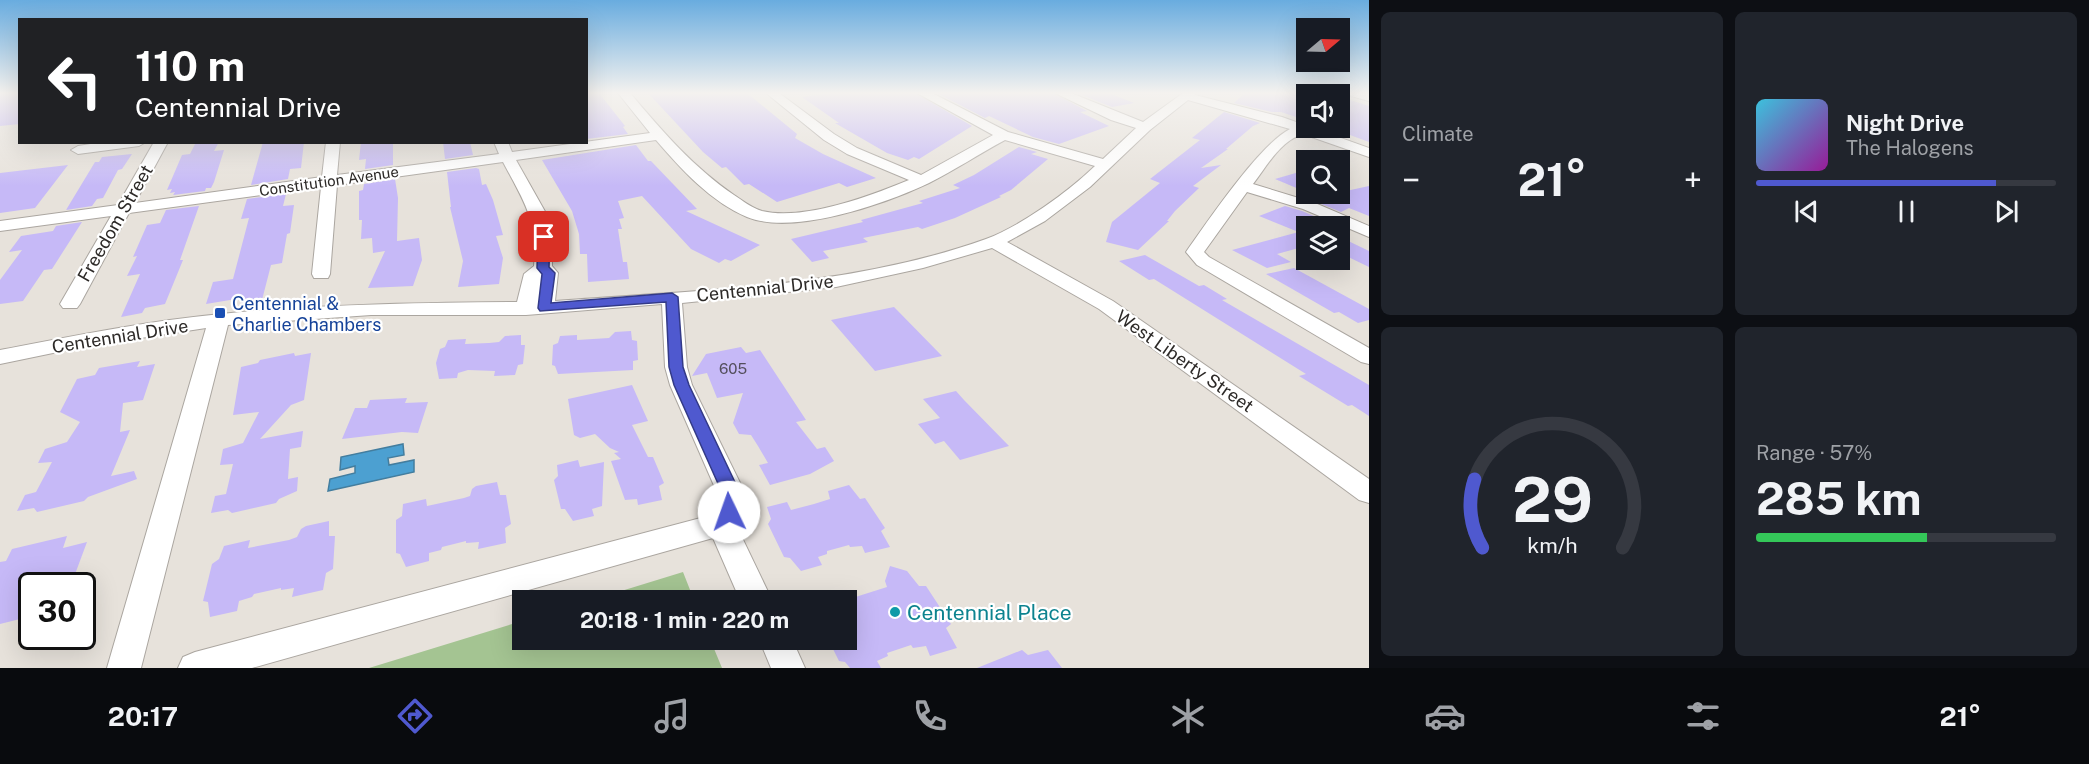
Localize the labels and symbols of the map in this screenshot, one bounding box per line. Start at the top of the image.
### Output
north arrow [1296,18,1350,72]
street label: Freedom Street [73,161,157,285]
street label: Constitution Avenue [258,163,400,199]
pin [518,211,569,262]
street label: Centennial Drive [695,270,835,306]
place label: Centennial & Charlie Chambers [232,293,381,335]
marker: Centennial & Charlie Chambers [213,306,227,320]
street label: West Liberty Street [1112,306,1258,416]
street label: Centennial Drive [50,315,190,357]
house number: 605 [719,360,747,377]
position arrow [697,480,761,544]
speed limit sign: 30 [18,572,96,650]
place label: Centennial Place [907,600,1072,625]
marker: Centennial Place [888,605,902,619]

